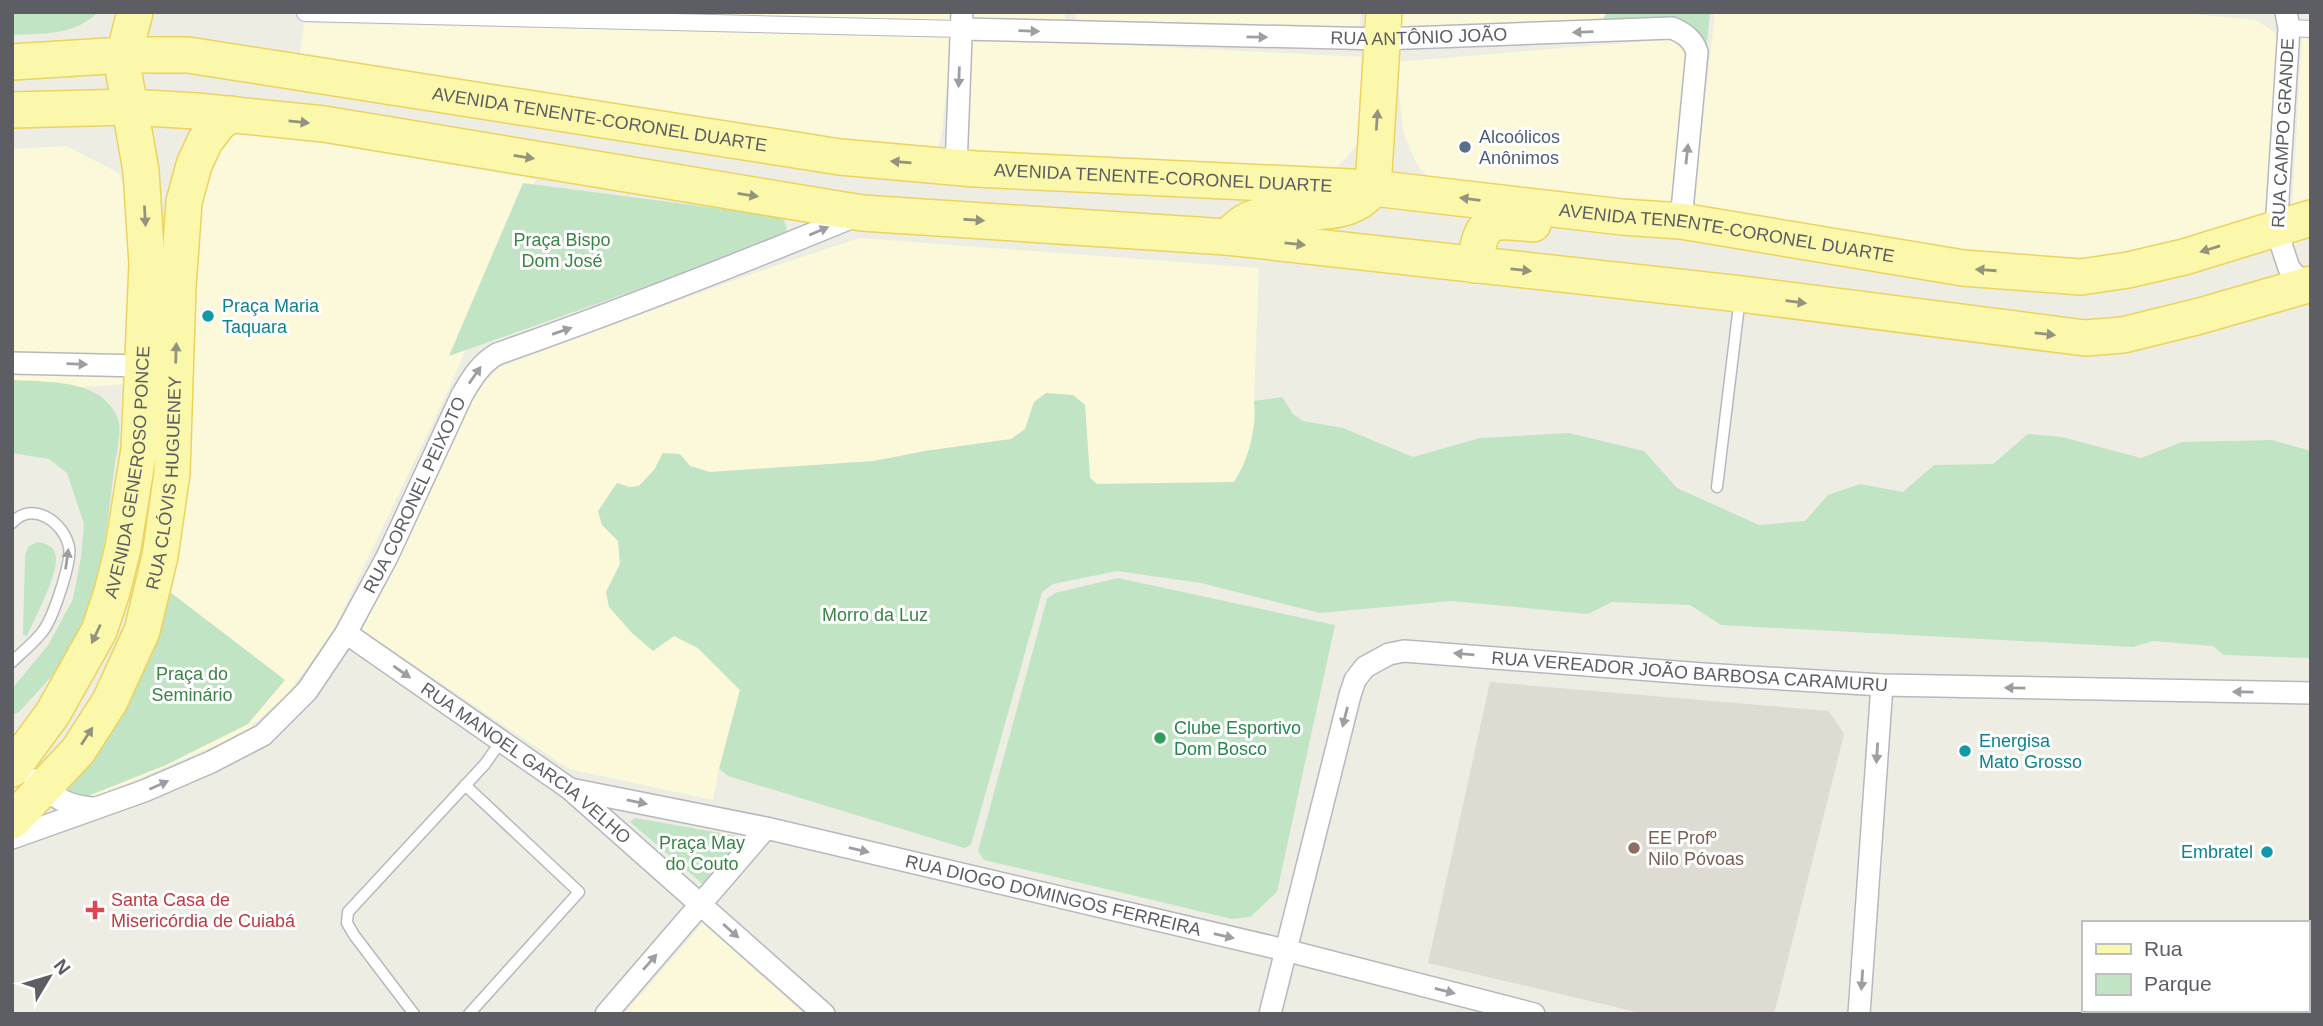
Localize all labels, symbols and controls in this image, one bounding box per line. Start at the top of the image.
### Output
street label: RUA ANTÔNIO JOÃO [1330,24,1508,49]
one-way arrow [1019,26,1041,37]
one-way arrow [1571,26,1593,38]
one-way arrow [1246,31,1268,43]
street label: RUA CAMPO GRANDE [2268,38,2298,228]
one-way arrow [954,66,965,88]
street label: AVENIDA TENENTE-CORONEL DUARTE [431,83,769,155]
one-way arrow [1372,109,1383,131]
one-way arrow [288,116,310,127]
place label: Alcoólicos Anônimos [1479,127,1560,168]
marker: Alcoólicos Anônimos [1457,139,1473,155]
one-way arrow [1682,142,1693,164]
one-way arrow [513,152,535,163]
one-way arrow [890,157,912,168]
street label: AVENIDA TENENTE-CORONEL DUARTE [994,160,1333,196]
one-way arrow [737,190,759,201]
one-way arrow [1459,194,1481,205]
street label: AVENIDA TENENTE-CORONEL DUARTE [1558,200,1896,266]
one-way arrow [140,205,151,227]
one-way arrow [963,215,985,226]
one-way arrow [809,225,830,236]
park label: Praça Bispo Dom José [513,230,611,271]
one-way arrow [1284,239,1306,250]
one-way arrow [2200,244,2221,255]
one-way arrow [1510,264,1532,275]
one-way arrow [1975,264,1997,275]
place label: Praça Maria Taquara [222,296,320,337]
one-way arrow [1785,296,1807,307]
marker: Praça Maria Taquara [200,308,216,324]
one-way arrow [551,325,572,336]
one-way arrow [2035,329,2057,340]
one-way arrow [170,342,182,364]
street label: AVENIDA GENEROSO PONCE [101,345,153,601]
one-way arrow [66,359,88,370]
one-way arrow [468,366,482,384]
street label: RUA CLÓVIS HUGUENEY [142,376,185,592]
street label: RUA CORONEL PEIXOTO [359,394,470,597]
one-way arrow [62,548,73,570]
park label: Morro da Luz [822,605,928,625]
one-way arrow [91,624,102,644]
one-way arrow [1453,648,1475,659]
street label: RUA VEREADOR JOÃO BARBOSA CARAMURU [1491,648,1888,695]
park label: Praça do Seminário [151,664,233,705]
one-way arrow [393,665,411,679]
street label: RUA MANOEL GARCIA VELHO [417,678,635,848]
one-way arrow [2004,682,2026,693]
one-way arrow [2231,686,2253,698]
one-way arrow [1339,706,1350,728]
place label: Clube Esportivo Dom Bosco [1174,718,1301,759]
one-way arrow [81,726,94,745]
marker: Clube Esportivo Dom Bosco [1152,730,1168,746]
place label: Energisa Mato Grosso [1979,731,2082,772]
one-way arrow [1871,743,1882,765]
marker: Energisa Mato Grosso [1957,743,1973,759]
one-way arrow [148,779,169,790]
one-way arrow [626,797,648,808]
place label: EE Profº Nilo Póvoas [1648,828,1744,869]
park label: Praça May do Couto [659,833,745,874]
marker: EE Profº Nilo Póvoas [1626,840,1642,856]
place label: Embratel [2181,842,2253,862]
marker: Embratel [2259,844,2275,860]
one-way arrow [848,845,870,856]
street label: RUA DIOGO DOMINGOS FERREIRA [903,851,1203,940]
place label: Santa Casa de Misericórdia de Cuiabá [111,890,296,931]
marker: Santa Casa de Misericórdia de Cuiabá [85,900,105,920]
legend [2082,921,2309,1012]
one-way arrow [722,923,740,939]
one-way arrow [1213,930,1235,941]
text: Rua [2144,937,2183,960]
north arrow [14,942,84,1012]
one-way arrow [642,954,658,971]
text: N [50,955,75,979]
one-way arrow [1856,970,1867,992]
text: Parque [2144,972,2212,995]
one-way arrow [1434,986,1456,997]

